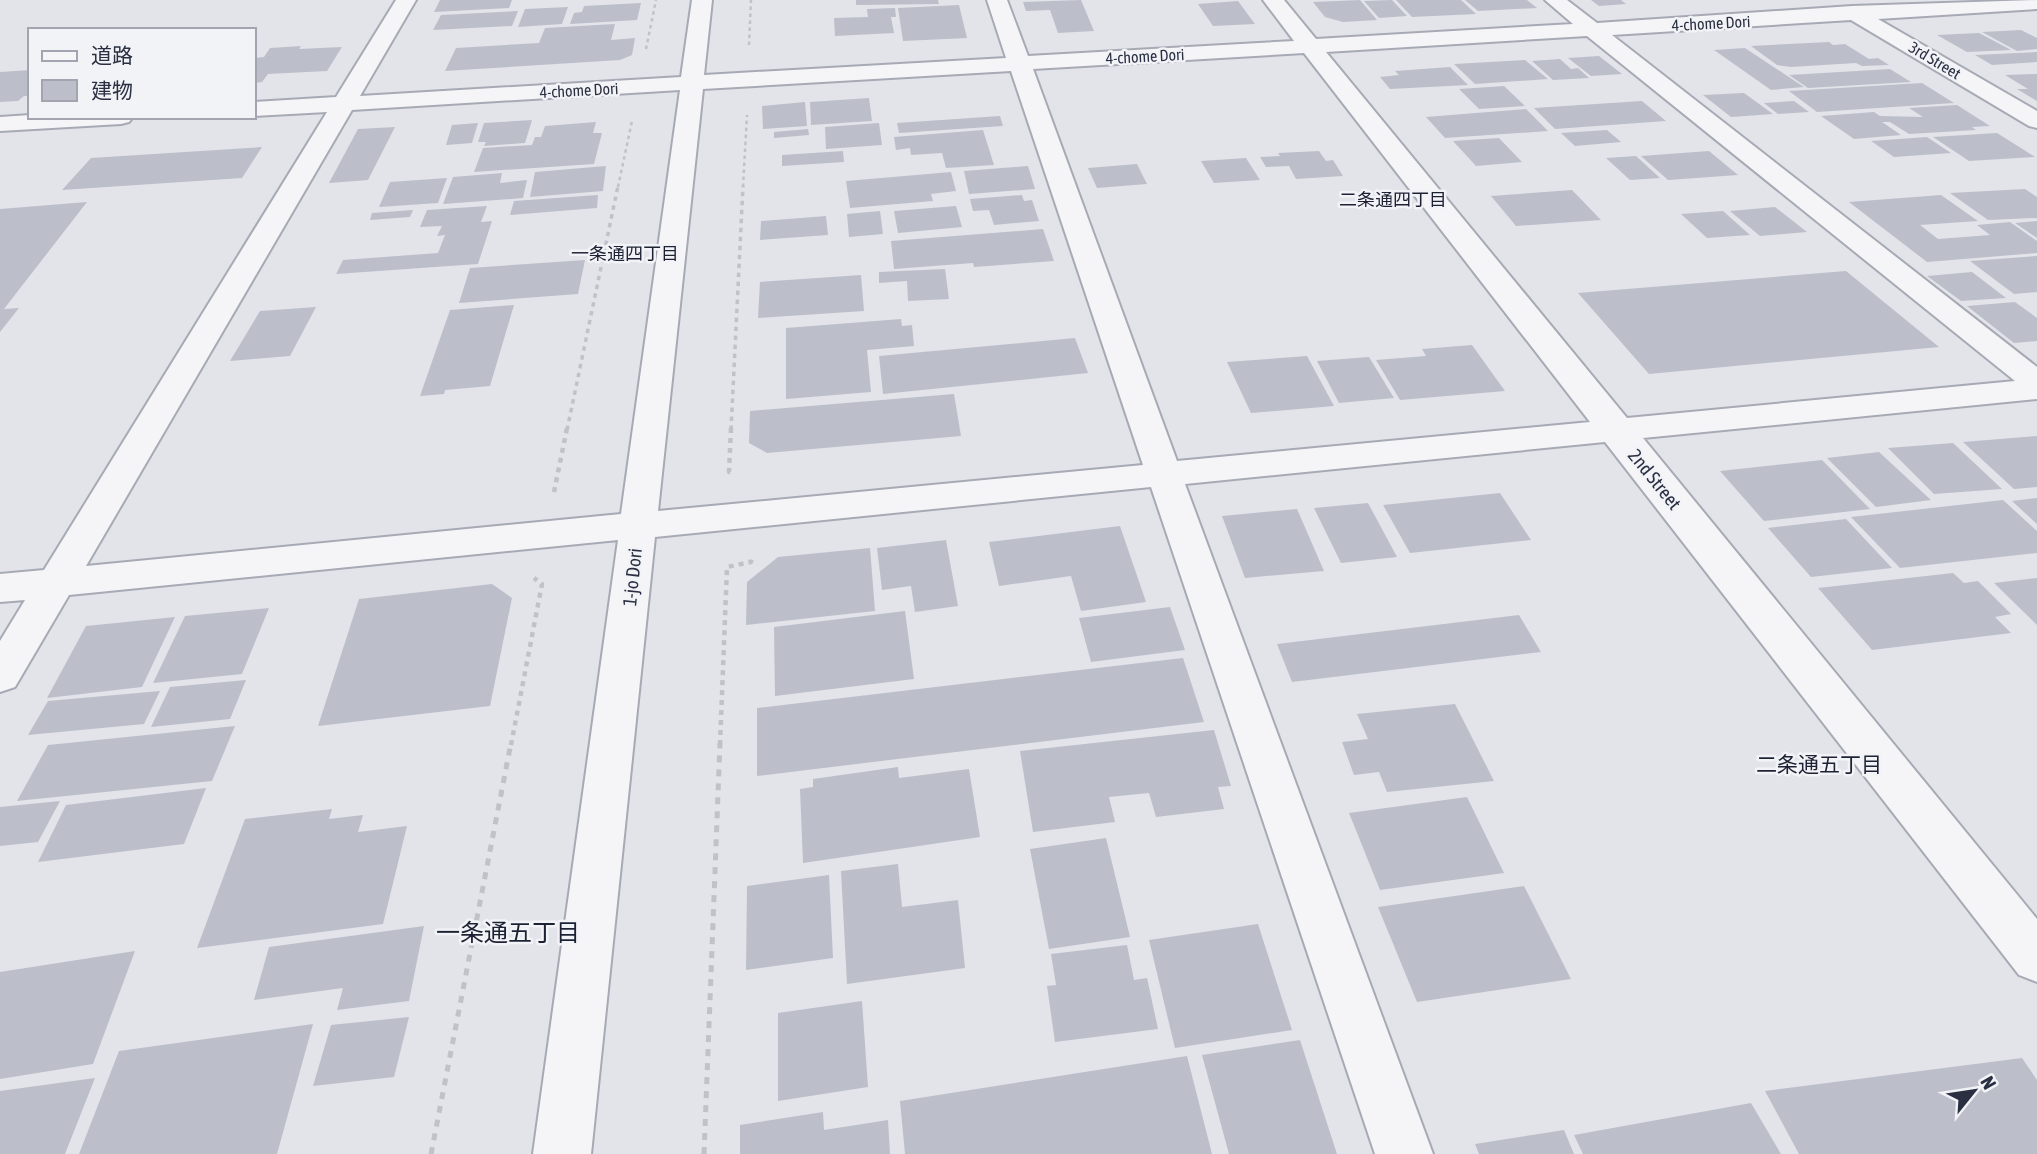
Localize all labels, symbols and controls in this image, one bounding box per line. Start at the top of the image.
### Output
street label: 4-chome Dori [1671,12,1751,34]
legend [28,28,256,119]
street label: 3rd Street [1906,38,1964,83]
text: 道路 [91,43,133,67]
street label: 4-chome Dori [1105,45,1185,67]
text: 建物 [91,78,133,102]
street label: 4-chome Dori [539,79,619,101]
district label: 二条通四丁目 [1339,189,1447,210]
district label: 一条通四丁目 [571,243,679,264]
street label: 2nd Street [1624,444,1686,514]
street label: 1-jo Dori [618,547,646,607]
district label: 二条通五丁目 [1756,752,1882,776]
district label: 一条通五丁目 [436,919,580,946]
north arrow [1939,1056,2009,1126]
text: N [1976,1072,2001,1093]

